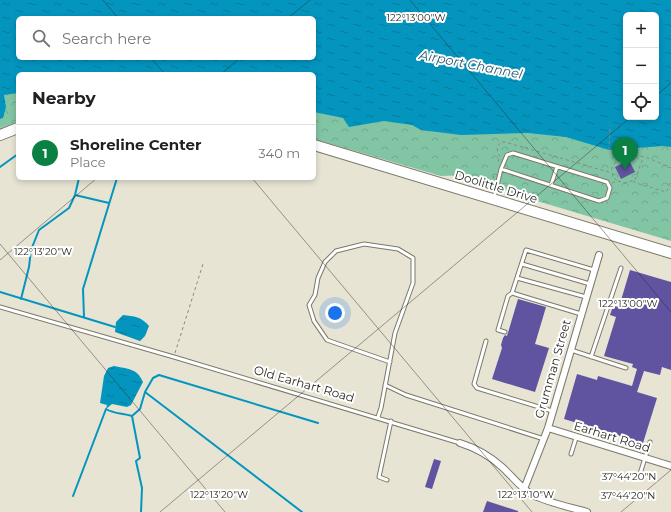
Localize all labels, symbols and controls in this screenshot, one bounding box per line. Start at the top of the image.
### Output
text: 122°13'00"W [387,11,446,24]
map controls [623,12,659,120]
button: + [623,12,659,48]
search box [16,16,316,60]
icon: search [30,27,52,49]
text: Search here [62,29,151,48]
water label: Airport Channel [417,46,524,82]
button: − [623,48,659,84]
button: locate [623,84,659,120]
text: Nearby [32,88,96,108]
text: Shoreline Center [70,135,201,154]
pin: 1 [612,137,638,170]
text: 1 [42,145,48,161]
text: 340 m [258,145,300,161]
text: Place [70,154,106,170]
street label: Doolittle Drive [453,167,539,206]
text: 122°13'20"W [14,245,72,258]
text: 122°13'00"W [599,297,658,310]
your location [325,303,345,323]
street label: Grumman Street [531,318,574,420]
street label: Old Earhart Road [252,362,356,405]
street label: Earhart Road [572,418,652,455]
text: 37°44'20"N [602,470,656,483]
text: 122°13'20"W [190,488,248,501]
text: 122°13'10"W [498,488,554,501]
text: 37°44'20"N [601,489,655,502]

